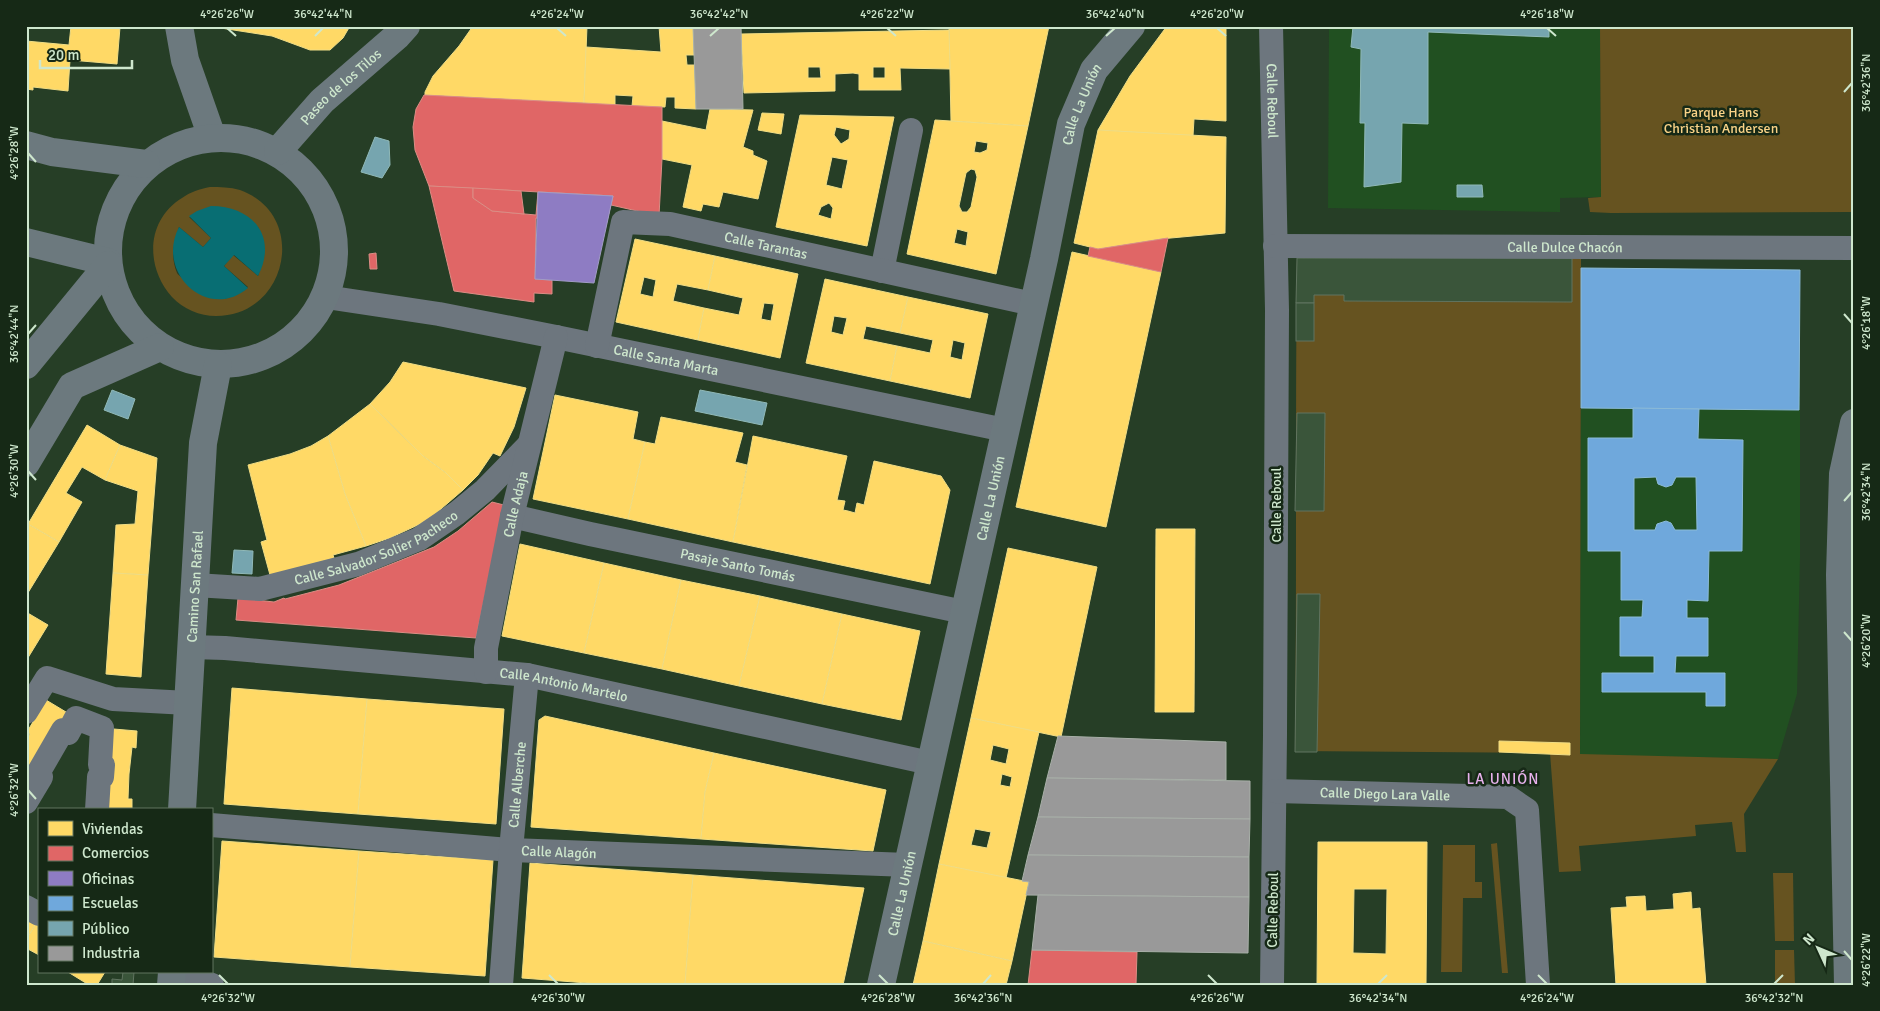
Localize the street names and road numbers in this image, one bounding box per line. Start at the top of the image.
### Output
street label: Paseo de los Tilos [297,45,385,128]
street label: Calle La Unión [1059,59,1105,146]
street label: Calle Reboul [1263,63,1282,139]
street label: Calle Tarantas [723,228,809,263]
street label: Calle Dulce Chacón [1507,238,1623,256]
street label: Calle Santa Marta [612,341,720,379]
street label: Calle La Unión [973,454,1008,542]
street label: Calle Reboul [1268,467,1285,543]
street label: Calle Adaja [500,469,531,539]
street label: Calle Salvador Solier Pacheco [292,506,461,588]
street label: Camino San Rafael [183,530,206,643]
street label: Pasaje Santo Tomás [679,545,797,585]
street label: Calle Antonio Martelo [499,664,629,705]
street label: Calle Alberche [505,741,529,829]
street label: Calle Diego Lara Valle [1320,784,1450,804]
street label: Calle Alagón [521,842,597,862]
street label: Calle La Unión [884,849,919,937]
street label: Calle Reboul [1264,872,1282,948]

